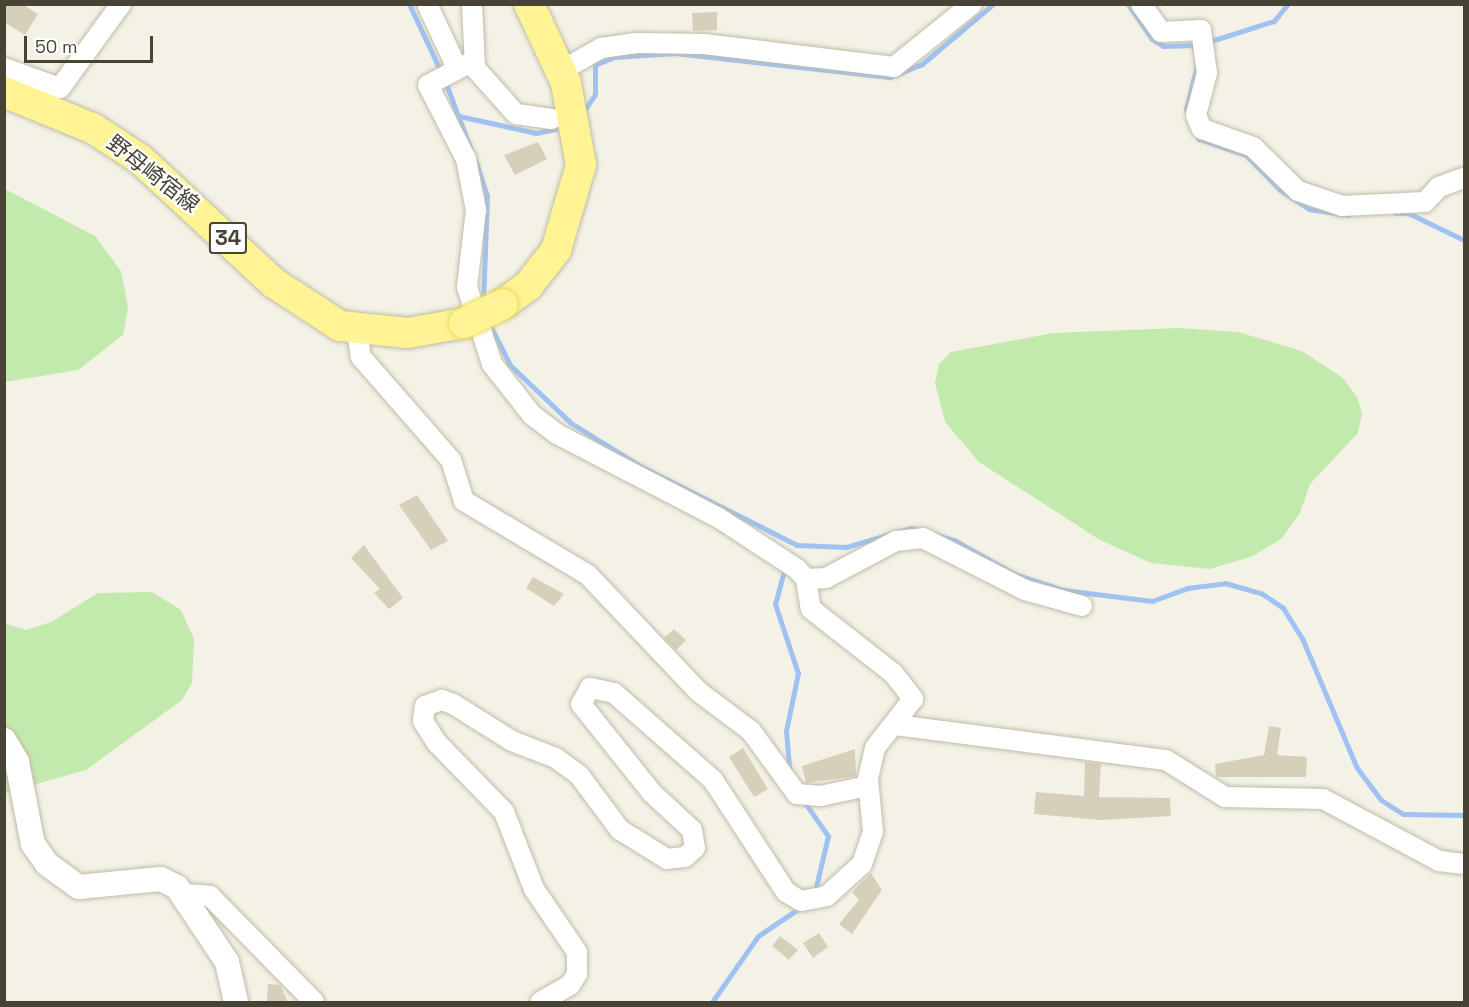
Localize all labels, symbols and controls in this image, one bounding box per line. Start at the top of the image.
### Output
scale bar [27,24,156,62]
text: 50 m [35,35,77,58]
street label: 野母崎宿線 [102,130,204,218]
road number: 34 [208,220,248,256]

